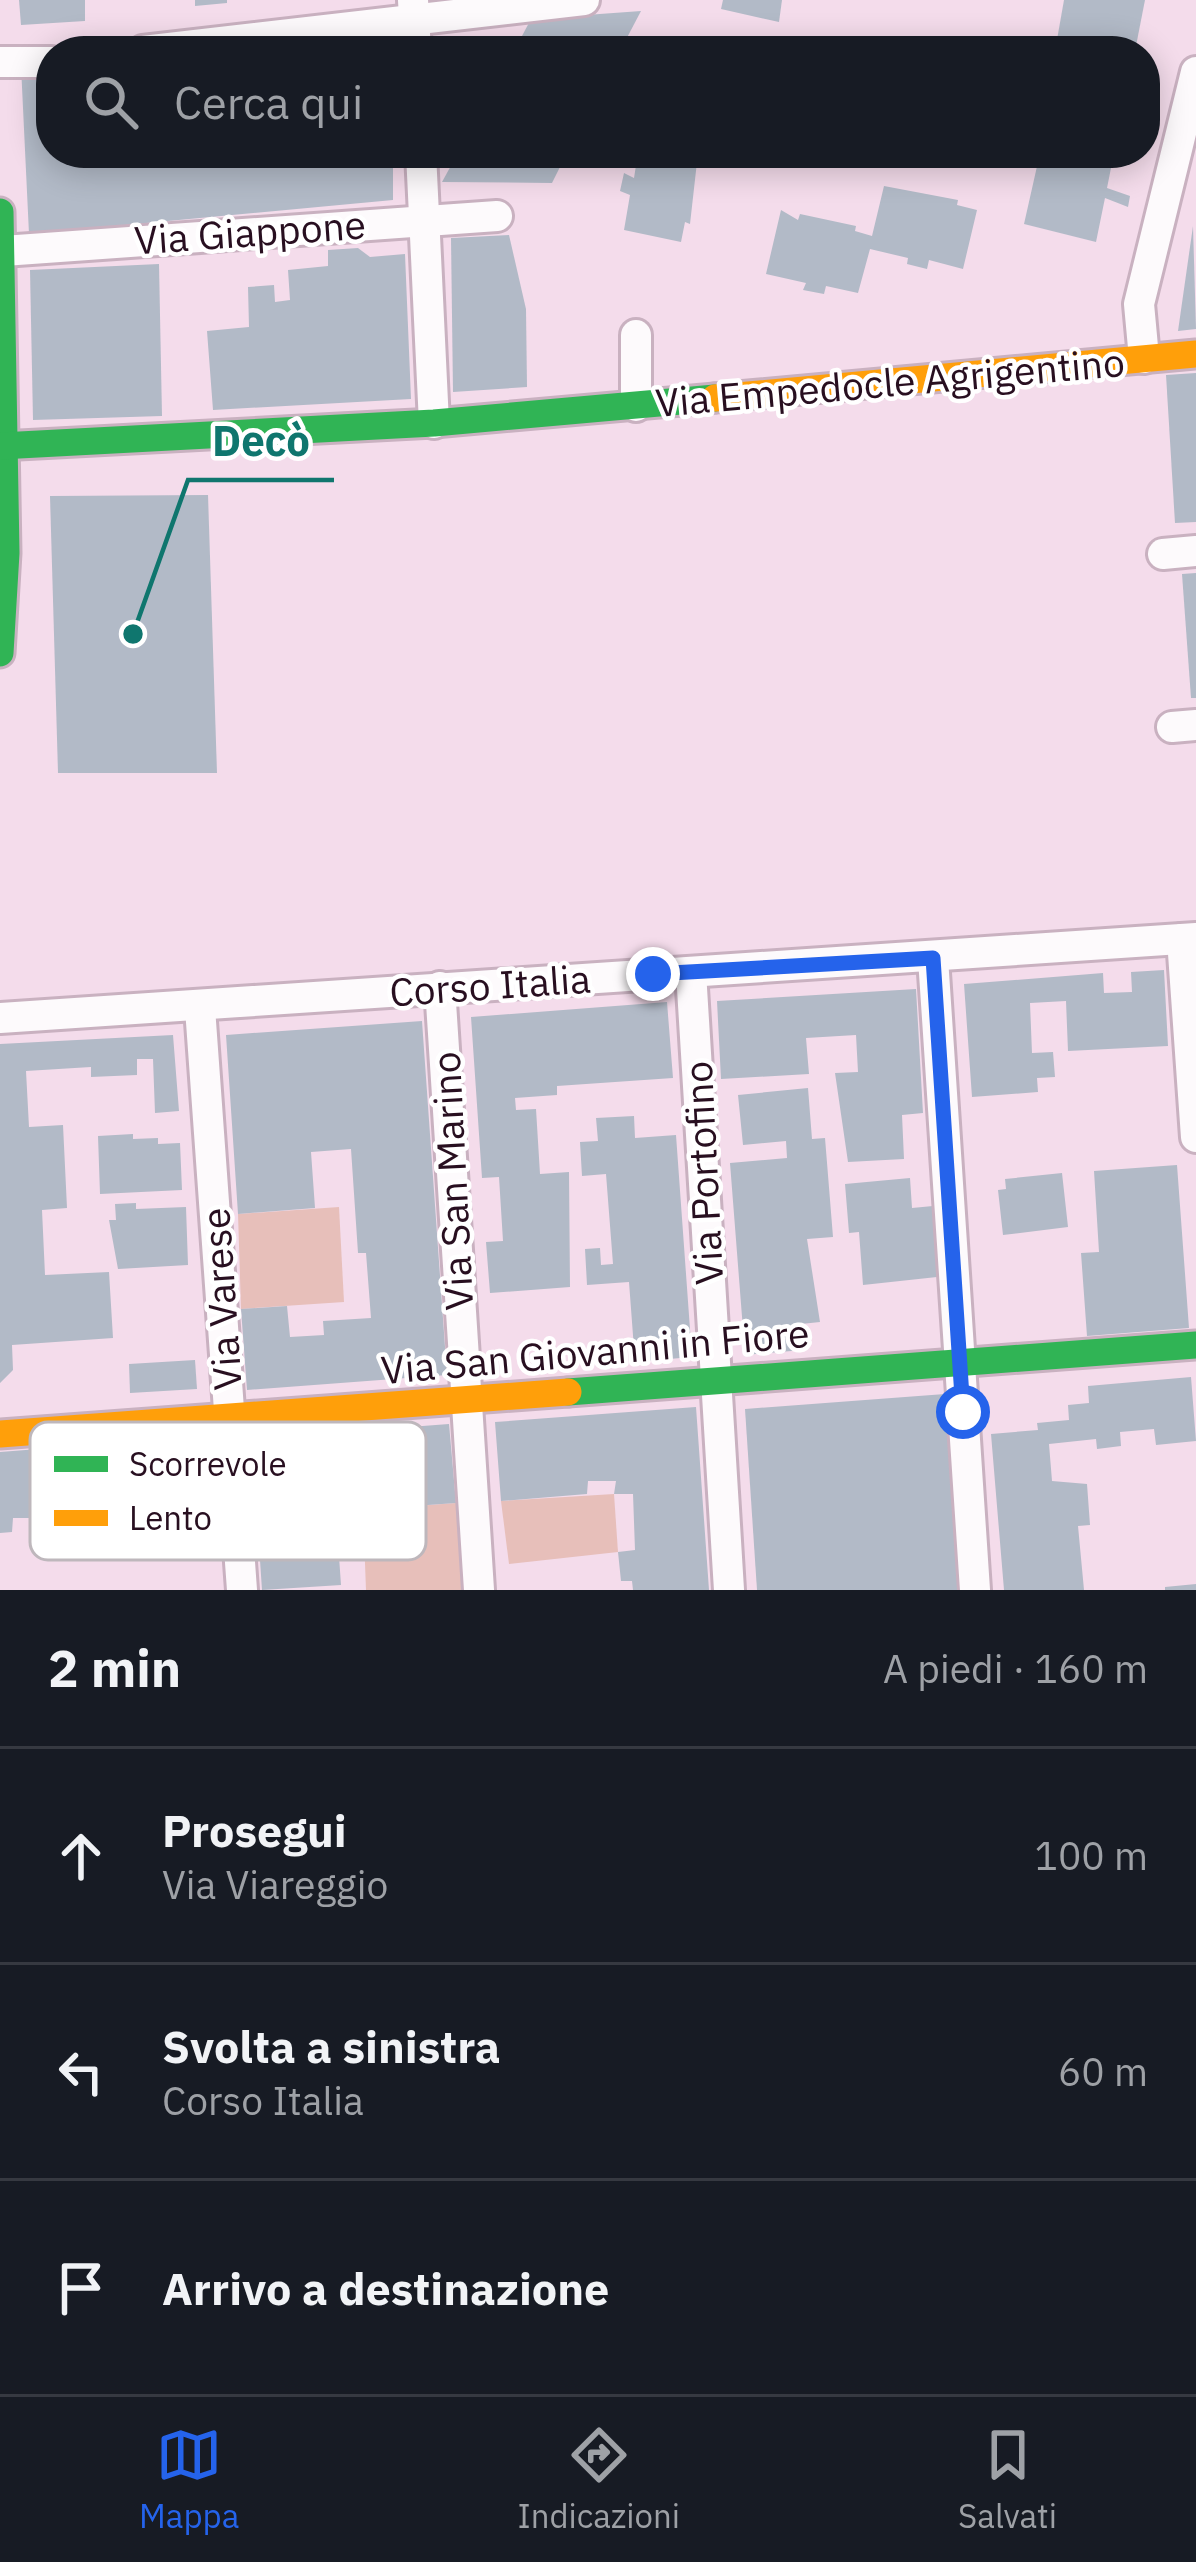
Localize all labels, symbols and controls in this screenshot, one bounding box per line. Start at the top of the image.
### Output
search box [36,36,1160,168]
icon: search [78,69,144,135]
text: Cerca qui [174,73,363,131]
street label: Via Giappone [133,198,367,266]
street label: Via Empedocle Agrigentino [653,336,1127,428]
callout: Decò [188,402,334,480]
text: Decò [212,413,310,468]
route end [626,947,680,1001]
street label: Corso Italia [388,953,592,1017]
street label: Via San Marino [420,1050,484,1312]
street label: Via Portofino [672,1060,734,1286]
street label: Via Varese [189,1206,253,1392]
street label: Via San Giovanni in Fiore [379,1307,811,1395]
route start [936,1385,990,1439]
legend [30,1422,426,1560]
text: Scorrevole [129,1442,287,1485]
text: Lento [129,1496,212,1539]
text: 2 min [48,1635,181,1701]
text: A piedi · 160 m [883,1643,1148,1694]
text: Prosegui [162,1801,347,1859]
icon: ahead [48,1823,114,1889]
text: 100 m [1035,1830,1148,1881]
text: Via Viareggio [162,1859,388,1910]
text: Svolta a sinistra [162,2017,500,2075]
icon: left [48,2039,114,2105]
text: 60 m [1058,2046,1148,2097]
text: Corso Italia [162,2075,364,2126]
icon: arrive [48,2255,114,2321]
text: Arrivo a destinazione [162,2259,609,2317]
tab: Mappa [139,2422,239,2537]
tab: Indicazioni [517,2422,680,2537]
tab: Salvati [958,2422,1057,2537]

